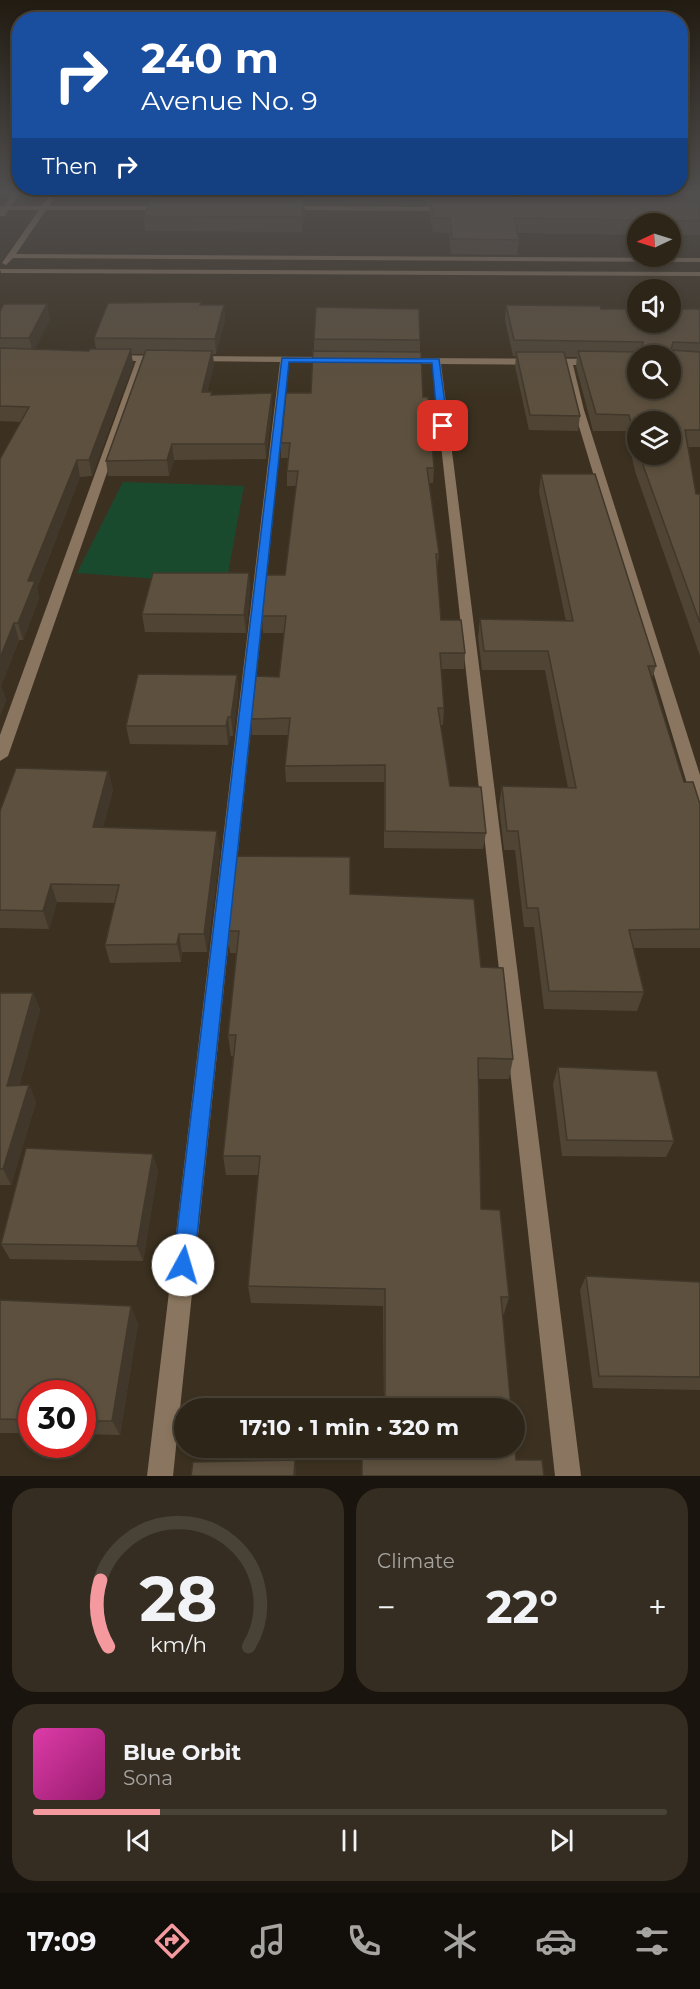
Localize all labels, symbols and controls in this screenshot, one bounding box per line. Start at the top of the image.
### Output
text: 240 m [141,32,279,84]
icon: right [42,36,120,114]
text: Avenue No. 9 [141,84,318,117]
icon: right [110,150,143,183]
text: Then [42,153,98,180]
north arrow [627,213,681,267]
map controls [627,213,681,465]
button: sound [627,279,681,333]
button: search [627,345,681,399]
pin [417,400,468,451]
icon: arrive [426,409,459,442]
button: layers [627,411,681,465]
position arrow [151,1233,215,1297]
speed limit sign: 30 [18,1380,96,1458]
text: 17:10 · 1 min · 320 m [240,1414,459,1441]
text: Climate [377,1549,455,1573]
text: 28 [139,1561,217,1637]
text: 22° [486,1579,558,1634]
text: − [377,1587,396,1627]
text: + [648,1587,667,1627]
text: km/h [149,1631,207,1657]
text: Blue Orbit [123,1739,241,1766]
text: Sona [123,1766,173,1790]
icon: previous [122,1824,155,1857]
icon: pause [333,1824,366,1857]
icon: next [545,1824,578,1857]
icon: directions [151,1920,193,1962]
icon: music [247,1920,289,1962]
icon: phone [343,1920,385,1962]
icon: climate [439,1920,481,1962]
icon: car [535,1920,577,1962]
icon: filters [631,1920,673,1962]
text: 17:09 [27,1925,96,1958]

